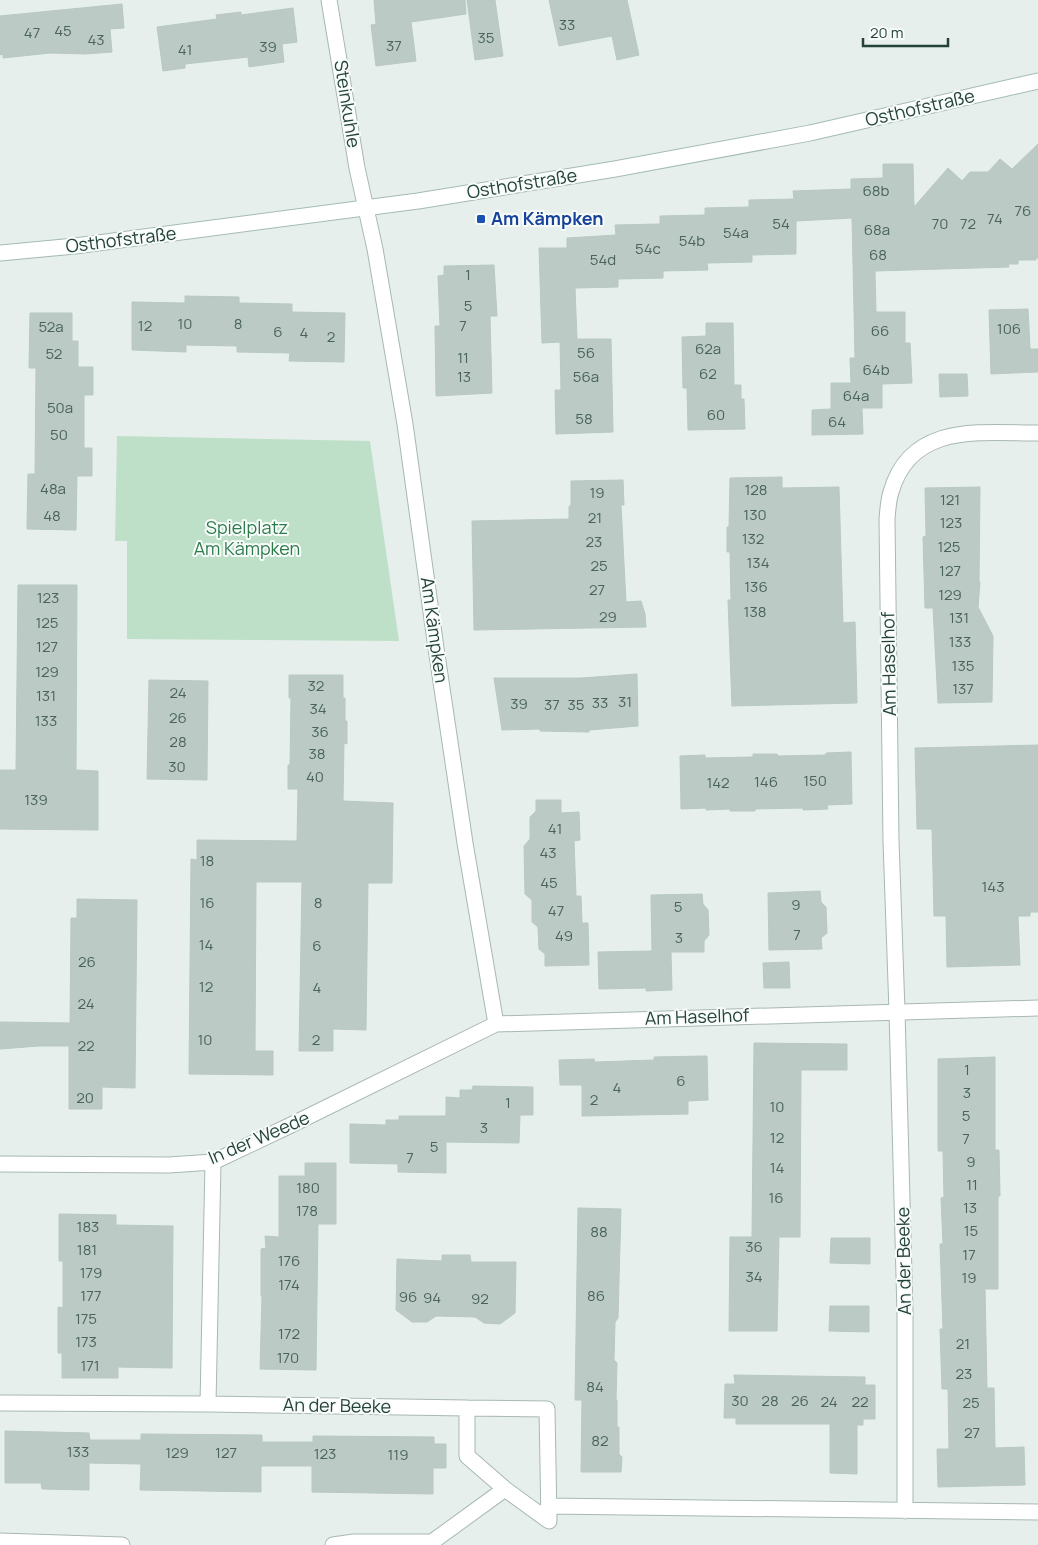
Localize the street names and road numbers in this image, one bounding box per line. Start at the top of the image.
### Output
street label: Steinkuhle [329,58,367,149]
street label: Osthofstraße [863,83,977,131]
street label: Osthofstraße [465,162,579,204]
street label: Osthofstraße [64,220,178,258]
street label: Am Kämpken [416,575,454,684]
street label: Am Haselhof [875,611,901,716]
street label: Am Haselhof [644,1002,750,1030]
street label: In der Weede [204,1105,313,1169]
street label: An der Beeke [890,1207,916,1315]
street label: An der Beeke [283,1392,391,1418]

